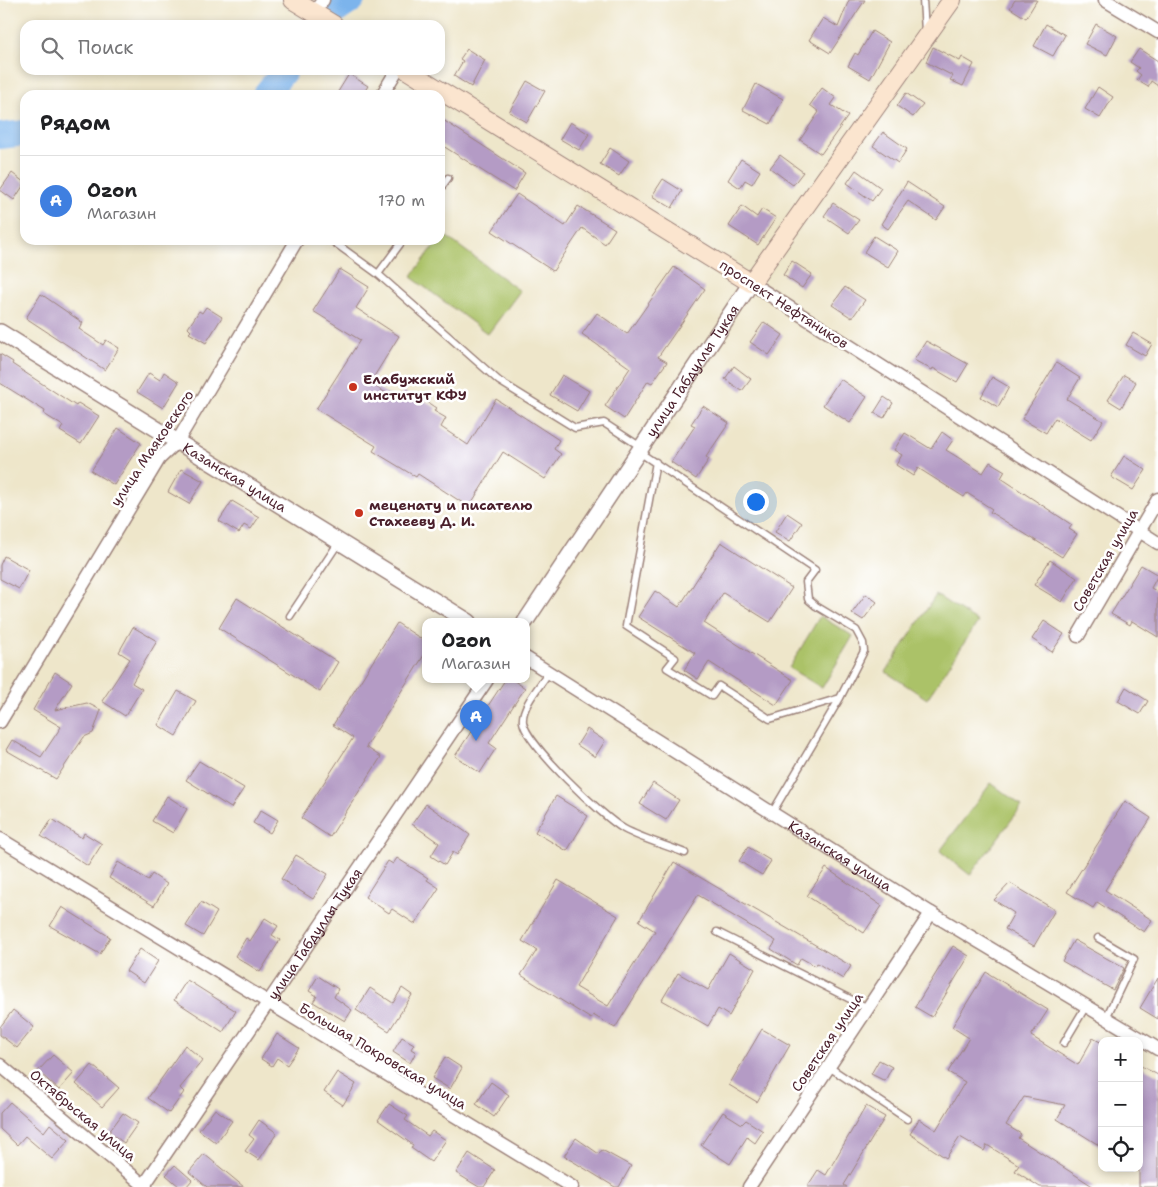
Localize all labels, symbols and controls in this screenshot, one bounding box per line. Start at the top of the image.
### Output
search box [20,20,445,75]
icon: search [38,34,66,62]
text: Поиск [78,35,133,60]
text: Рядом [40,109,110,137]
text: Ozon [87,178,137,203]
text: A [50,190,62,211]
text: 170 m [378,190,425,211]
text: Магазин [87,203,156,224]
street label: проспект Нефтяников [716,256,852,352]
street label: улица Габдуллы Тукая [642,301,743,440]
place label: Елабужский институт КФУ [363,370,467,404]
marker: Елабужский институт КФУ [347,381,359,393]
street label: улица Маяковского [106,386,198,510]
street label: Казанская улица [179,438,290,516]
your location [743,489,769,515]
place label: меценату и писателю Стахееву Д. И. [369,496,533,530]
street label: Советская улица [1068,505,1142,615]
marker: меценату и писателю Стахееву Д. И. [353,507,365,519]
popup [422,618,530,683]
text: Ozon [441,628,491,653]
text: Магазин [441,653,511,674]
pin: A [460,700,492,741]
street label: Казанская улица [785,816,895,895]
street label: улица Габдуллы Тукая [264,864,366,1003]
street label: Советская улица [787,989,867,1095]
street label: Большая Покровская улица [296,999,470,1113]
map controls [1098,1037,1143,1172]
button: + [1098,1037,1143,1082]
street label: Октябрьская улица [26,1065,140,1165]
button: − [1098,1082,1143,1127]
button: locate [1098,1127,1143,1172]

